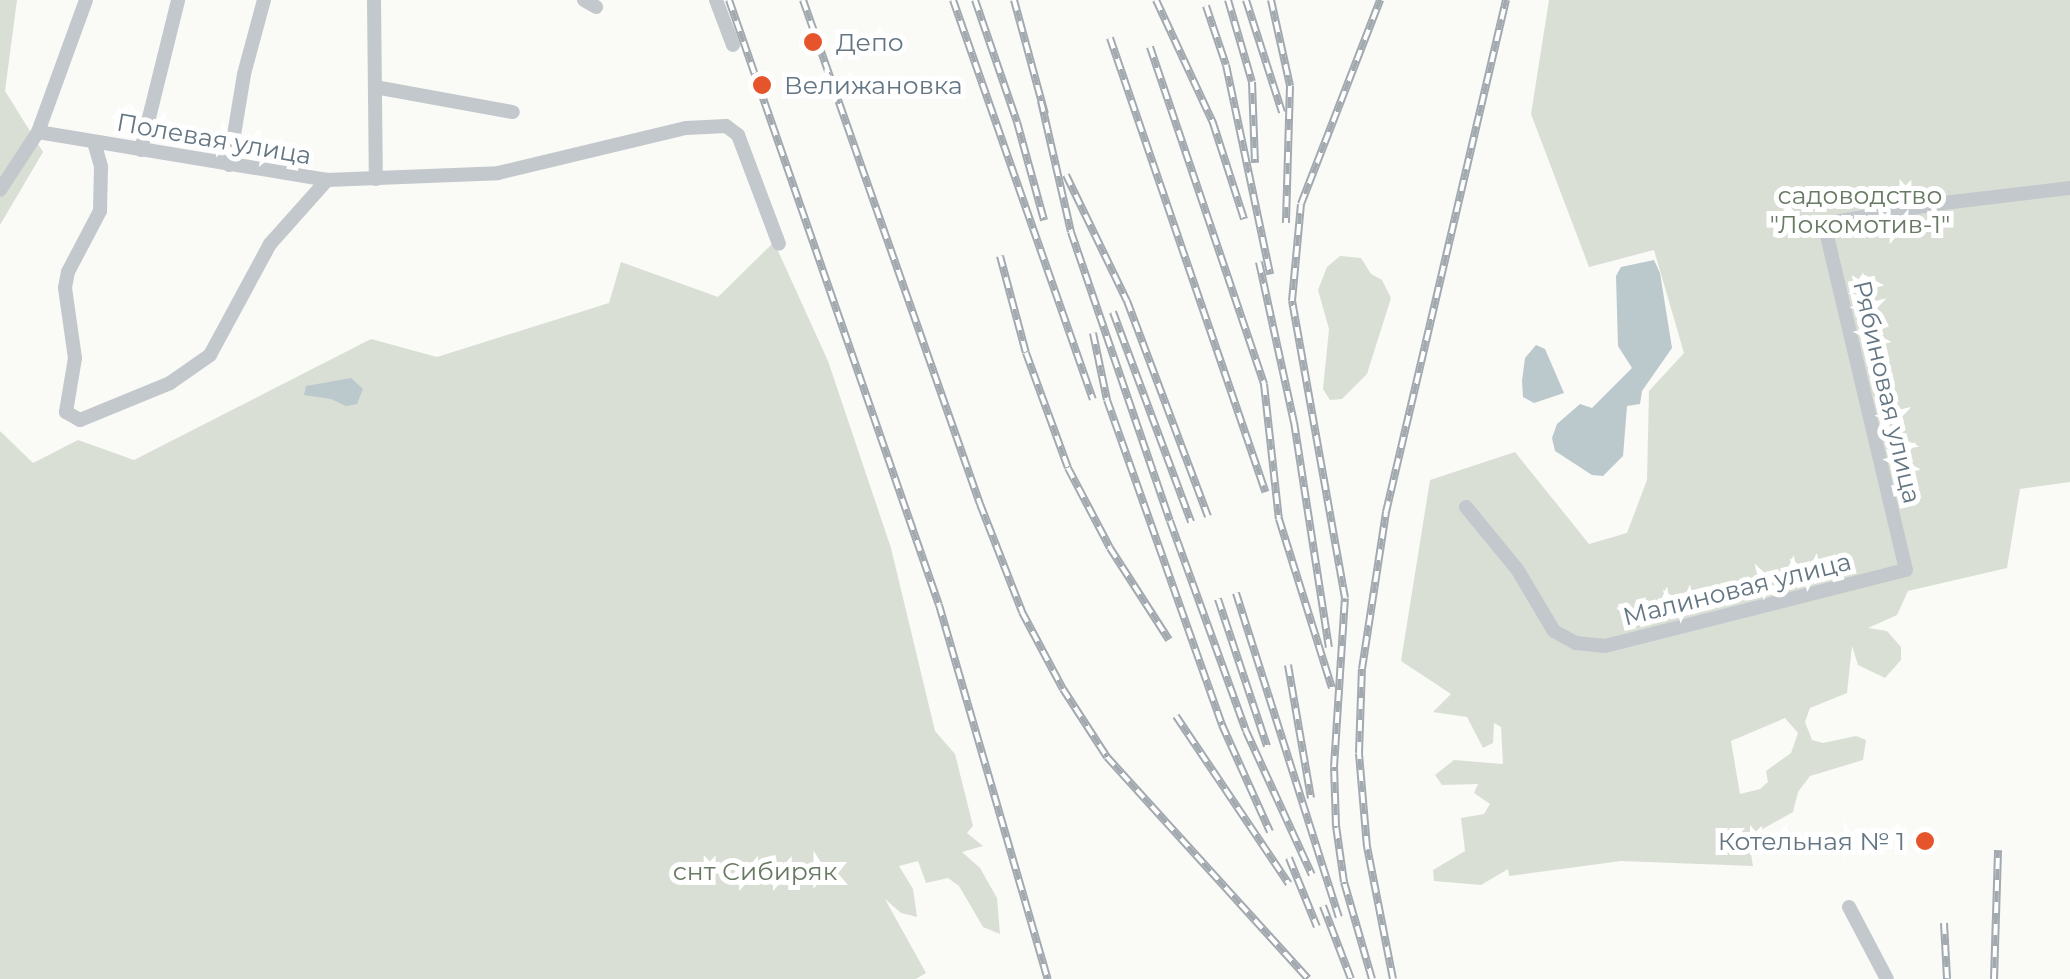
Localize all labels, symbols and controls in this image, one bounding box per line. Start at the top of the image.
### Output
place label: Депо [836,27,904,57]
marker: Депо [800,29,826,55]
place label: Велижановка [784,70,963,100]
marker: Велижановка [749,72,775,98]
street label: Полевая улица [114,107,314,171]
park label: садоводство "Локомотив-1" [1770,181,1950,240]
street label: Рябиновая улица [1847,278,1927,506]
street label: Малиновая улица [1620,546,1854,632]
place label: Котельная № 1 [1718,826,1905,856]
marker: Котельная № 1 [1914,830,1936,852]
park label: снт Сибиряк [673,856,837,886]

